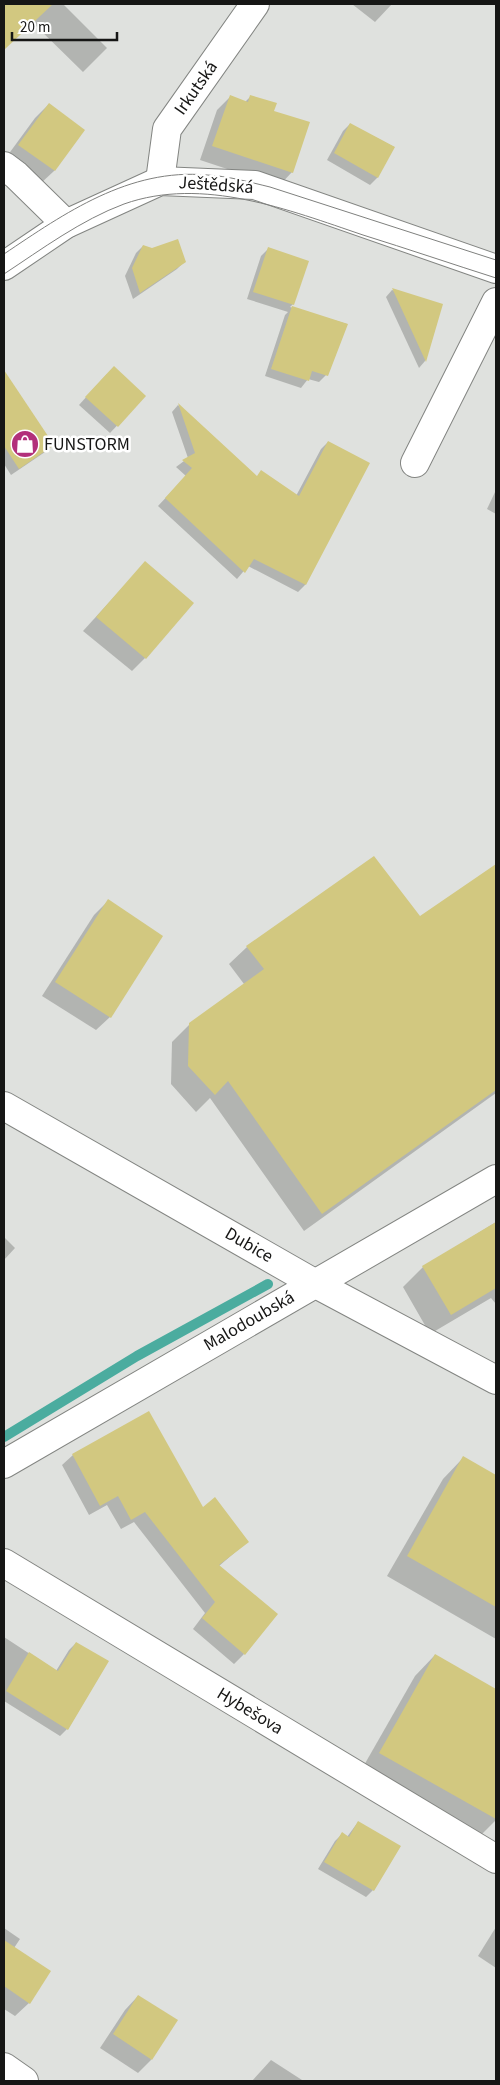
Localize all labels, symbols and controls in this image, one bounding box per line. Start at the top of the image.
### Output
scale bar [12,10,118,42]
text: 20 m [20,17,50,38]
street label: Irkutská [168,56,224,120]
street label: Ještědská [178,170,254,200]
shop icon: FUNSTORM [10,429,40,459]
place label: FUNSTORM [44,432,130,457]
street label: Dubice [220,1221,278,1269]
street label: Malodoubská [199,1285,299,1357]
street label: Hybešova [212,1681,288,1741]

